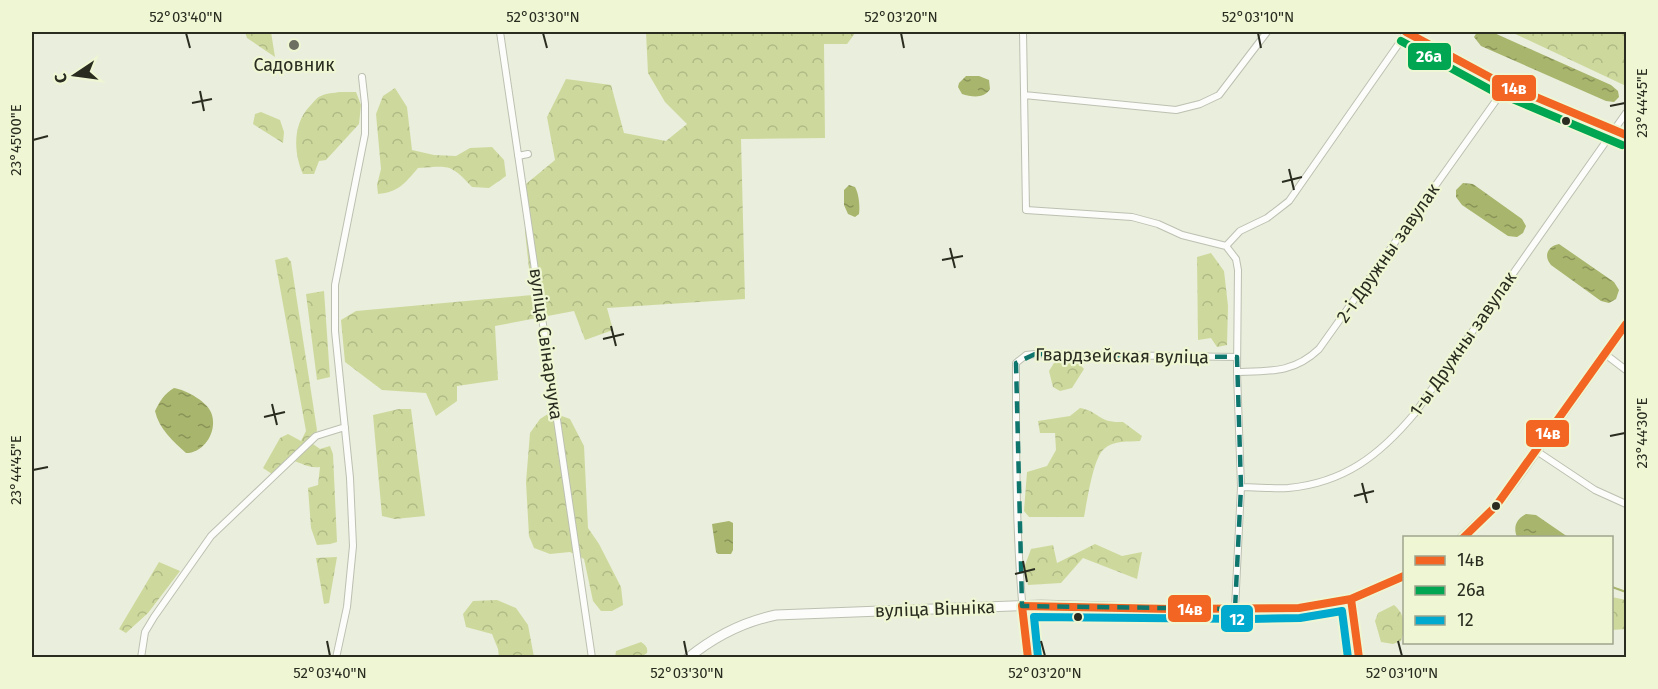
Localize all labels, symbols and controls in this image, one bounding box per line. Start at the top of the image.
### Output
text: 52°03'40"N [149,8,223,26]
text: 52°03'30"N [506,8,580,26]
text: 52°03'20"N [864,8,938,26]
text: 52°03'10"N [1222,8,1294,26]
marker: Садовник [287,38,301,52]
line badge: 26а [1407,42,1452,71]
north arrow [45,45,105,105]
text: 26а [1416,47,1442,66]
place label: Садовник [253,54,335,76]
text: 23°44'45"E [1633,68,1651,138]
text: С [50,71,71,85]
line badge: 14в [1491,74,1537,102]
text: 14в [1501,79,1527,98]
text: 23°45'00"E [7,104,25,176]
unlabelled marker [1560,115,1572,127]
street label: 2-і Дружны завулак [1332,179,1445,327]
street label: вуліца Свінарчука [524,267,568,421]
street label: 1-ы Дружны завулак [1405,267,1522,421]
street label: Гвардзейская вуліца [1035,343,1209,369]
text: 23°44'30"E [1633,398,1651,468]
line badge: 14в [1525,419,1570,448]
text: 14в [1535,424,1561,443]
text: 23°44'45"E [7,435,25,505]
unlabelled marker [1490,500,1502,512]
legend [1403,536,1613,644]
text: 14в [1457,549,1485,571]
text: 26а [1457,579,1485,601]
line badge: 14в [1167,594,1212,623]
street label: вуліца Вінніка [874,596,996,622]
text: 14в [1177,600,1203,619]
line badge: 12 [1220,604,1254,633]
text: 12 [1457,609,1474,631]
text: 12 [1229,610,1245,629]
unlabelled marker [1072,611,1084,623]
text: 52°03'40"N [293,664,367,682]
text: 52°03'30"N [650,664,724,682]
text: 52°03'20"N [1008,664,1082,682]
text: 52°03'10"N [1366,664,1438,682]

